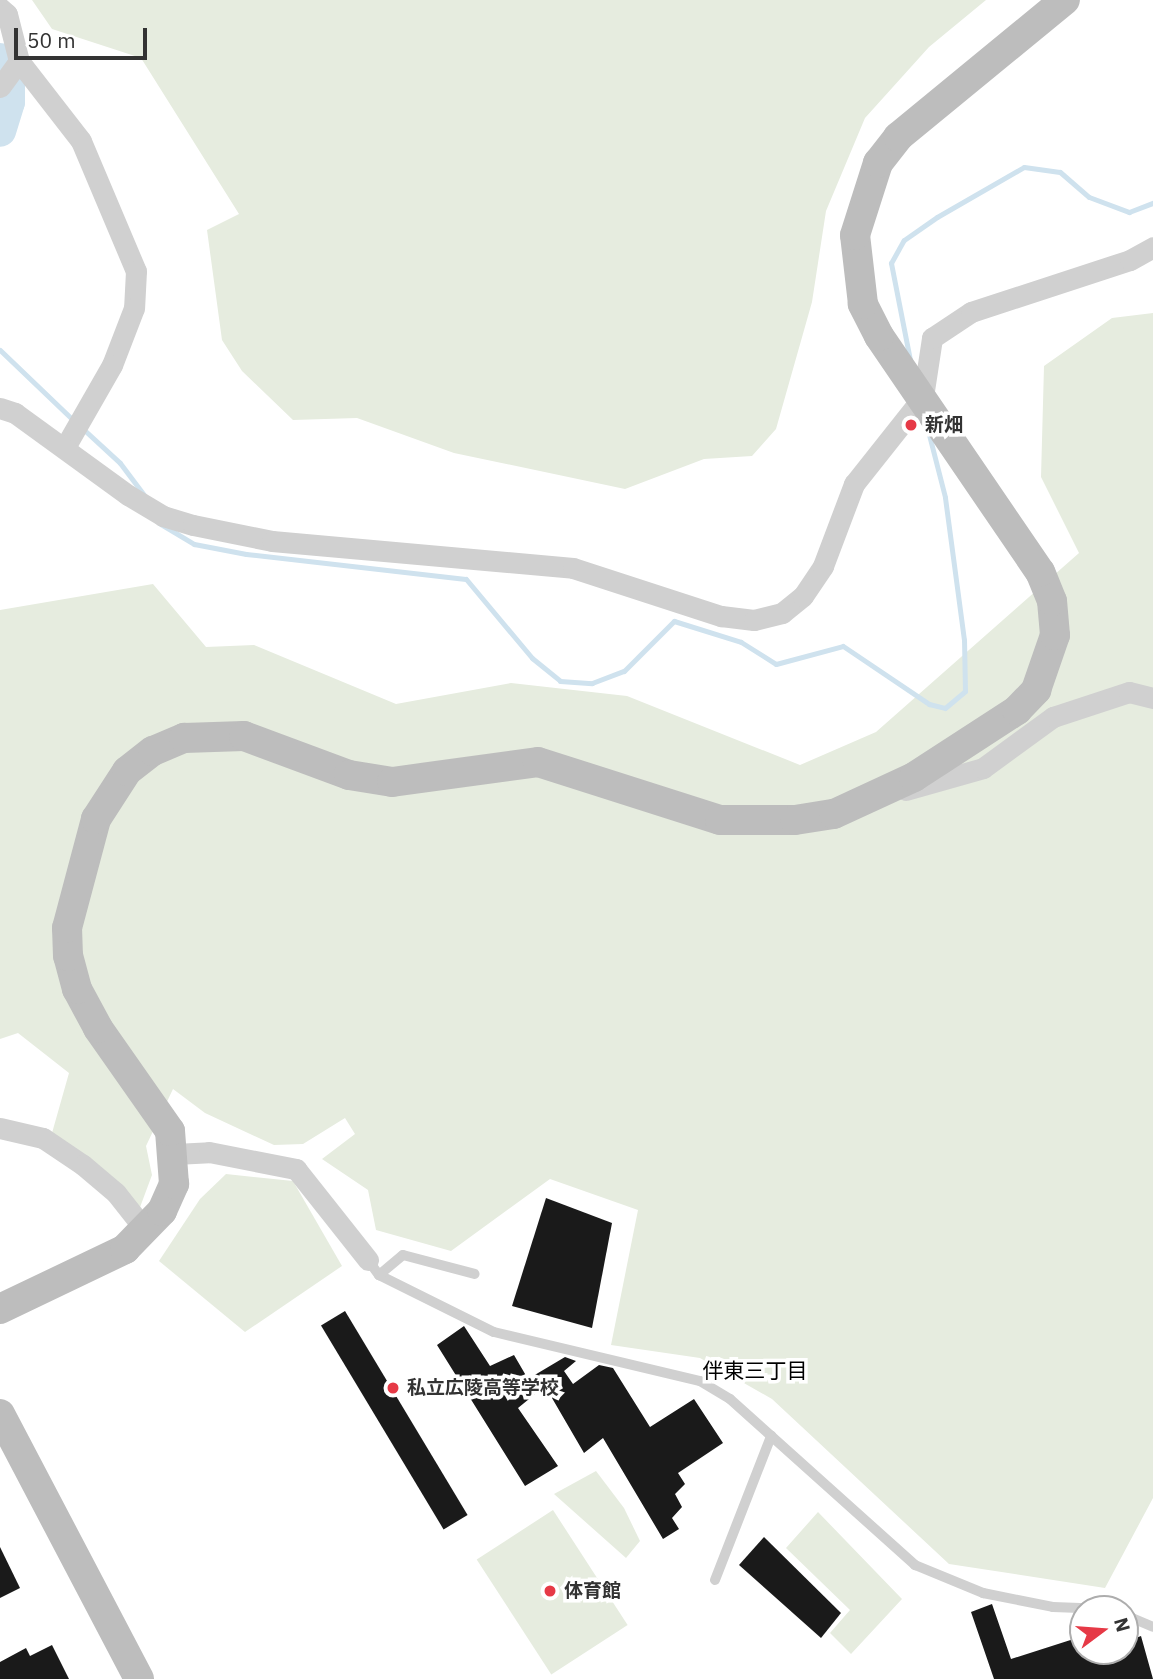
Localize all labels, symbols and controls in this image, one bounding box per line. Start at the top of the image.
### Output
scale bar [18,14,150,58]
text: 50 m [27,26,76,54]
place label: 新畑 [925,414,963,436]
marker: 新畑 [903,417,919,433]
district label: 伴東三丁目 [703,1357,807,1383]
place label: 私立広陵高等学校 [407,1377,559,1399]
marker: 私立広陵高等学校 [385,1380,401,1396]
place label: 体育館 [564,1580,621,1602]
marker: 体育館 [542,1583,558,1599]
north arrow [1069,1595,1139,1665]
text: N [1109,1615,1136,1635]

